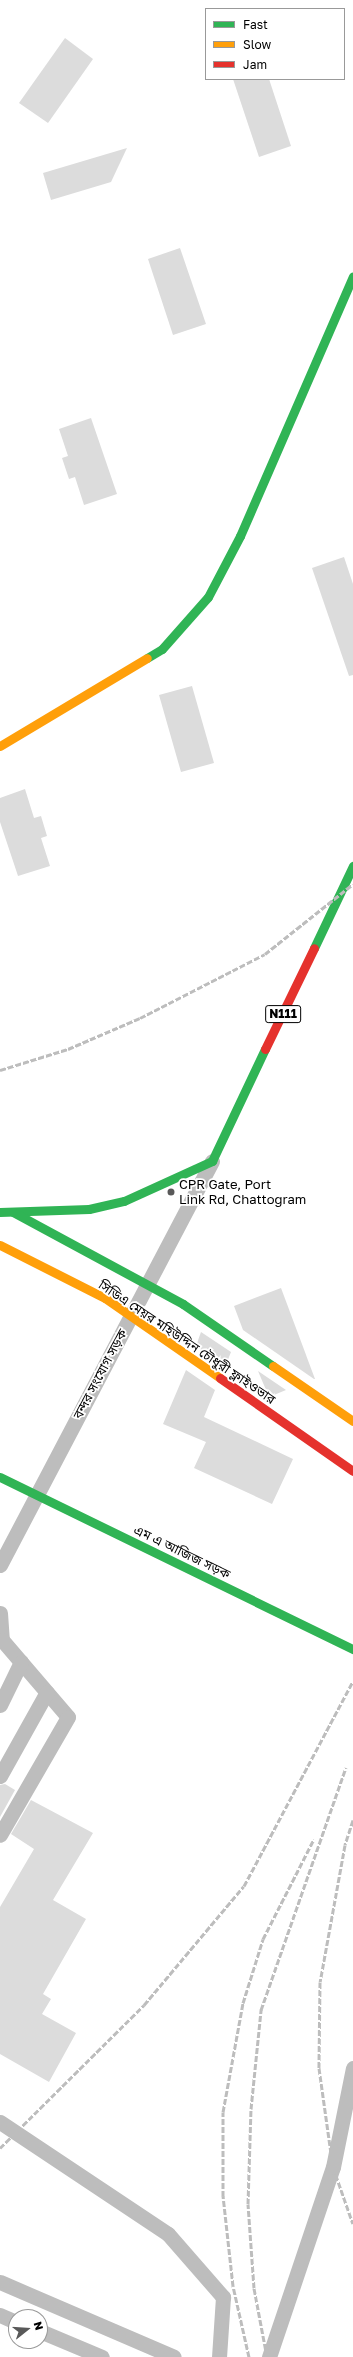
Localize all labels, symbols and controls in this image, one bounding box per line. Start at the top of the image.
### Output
legend [205,8,345,80]
text: Fast [243,17,268,32]
text: Slow [243,37,271,52]
text: Jam [243,57,267,72]
road number: N111 [265,1004,301,1024]
place label: CPR Gate, Port Link Rd, Chattogram [179,1177,306,1208]
marker: CPR Gate, Port Link Rd, Chattogram [166,1187,176,1197]
street label: সিডিএ মেয়র মহিউদ্দিন চৌধুরী ফ্লাইওভার [96,1277,278,1407]
street label: বন্দর সংযোগ সড়ক [70,1326,130,1422]
street label: এম এ আজিজ সড়ক [131,1522,233,1582]
north arrow [8,2309,48,2349]
text: N [32,2320,46,2332]

